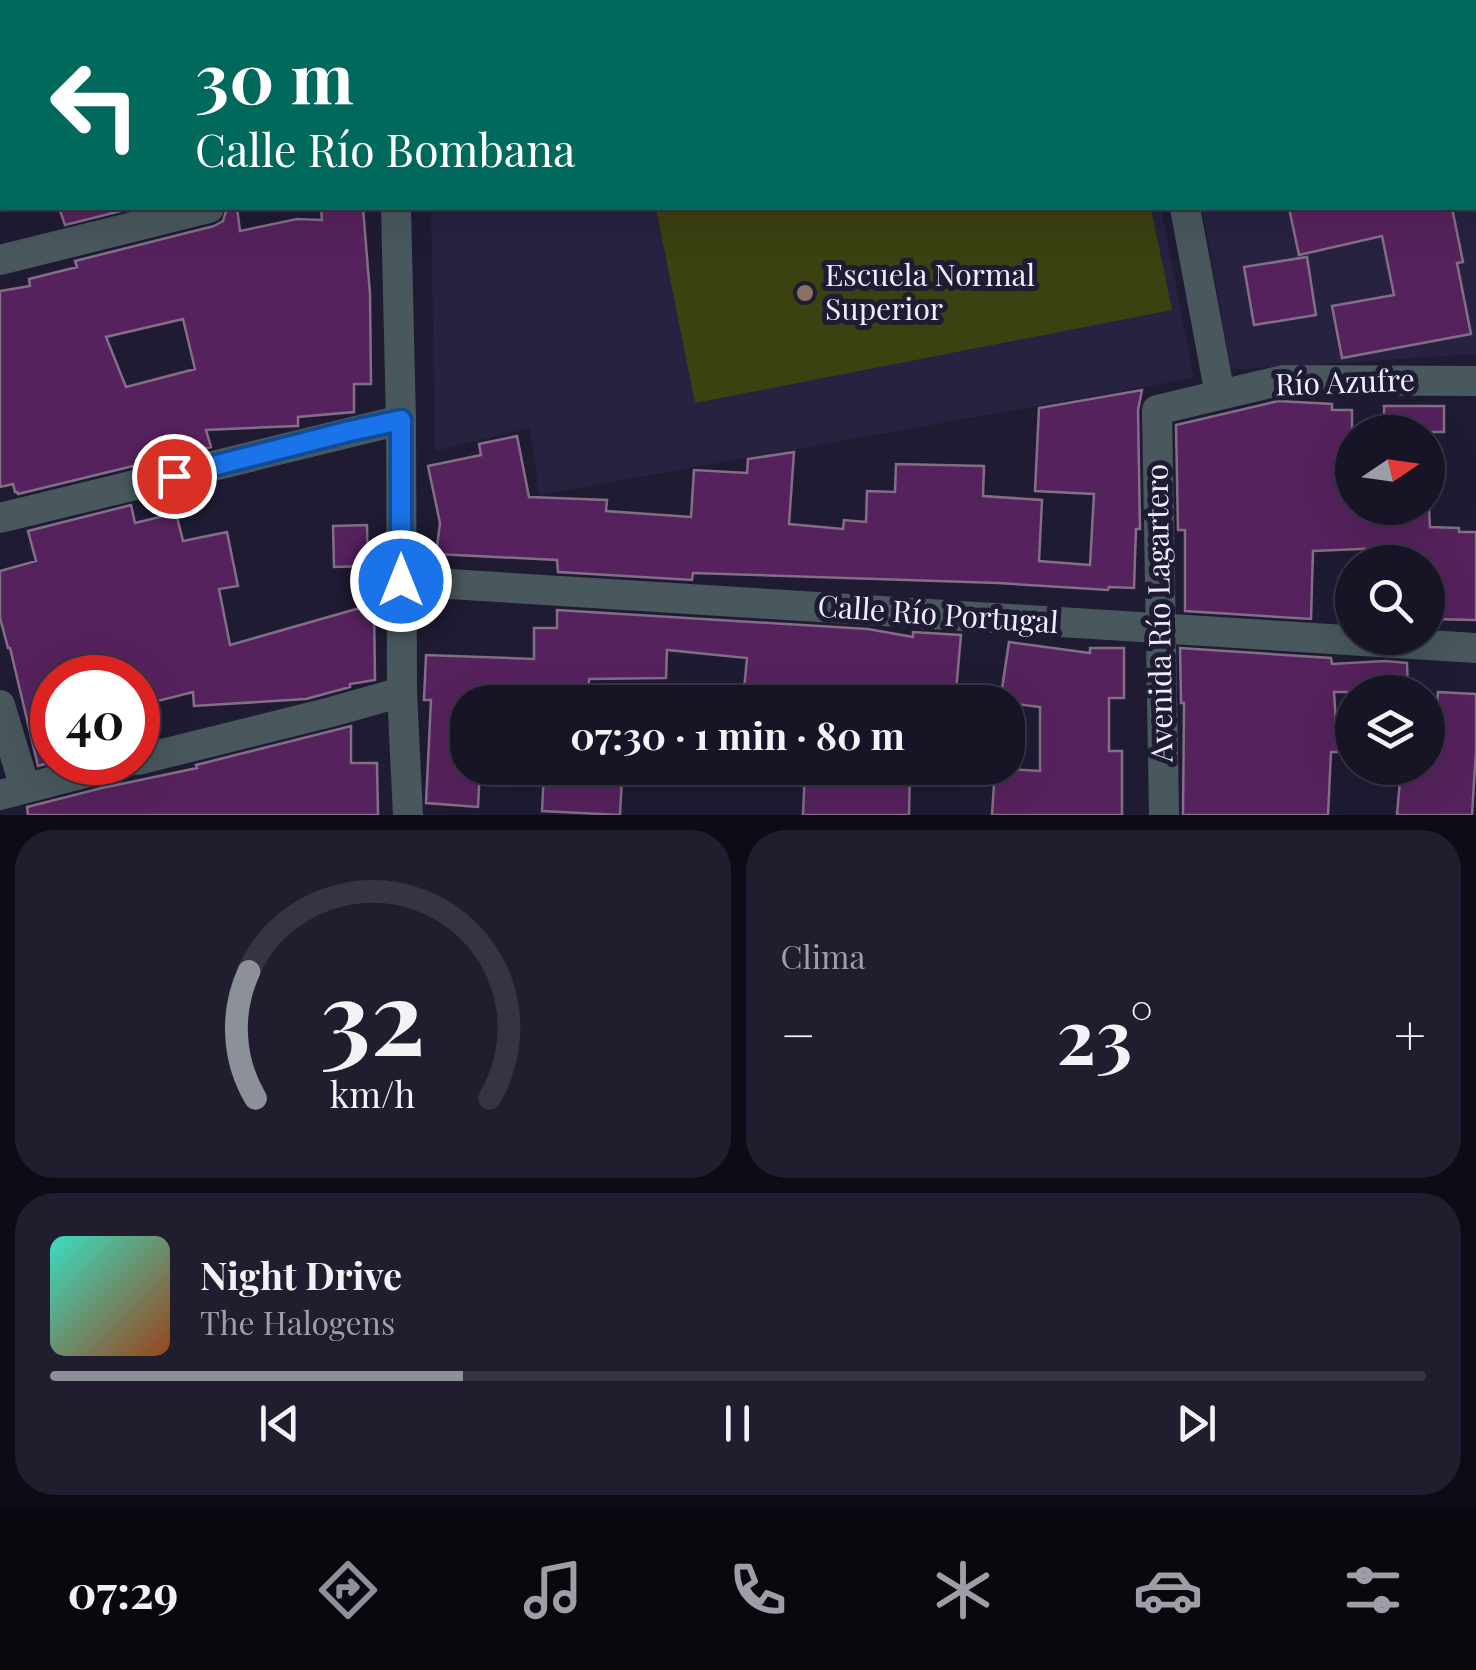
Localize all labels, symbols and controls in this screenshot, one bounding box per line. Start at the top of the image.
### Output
text: 30 m [195,28,354,122]
icon: left [30,40,160,170]
text: Calle Río Bombana [195,118,576,178]
place label: Escuela Normal Superior [825,254,1035,328]
marker: Escuela Normal Superior [794,282,816,304]
street label: Río Azufre [1274,359,1415,403]
north arrow [1335,415,1445,525]
map controls [1335,415,1445,785]
pin [132,434,217,519]
icon: arrive [147,449,202,504]
street label: Avenida Río Lagartero [1135,464,1181,763]
position arrow [349,529,453,633]
button: search [1335,545,1445,655]
street label: Calle Río Portugal [816,585,1060,641]
speed limit sign: 40 [30,655,160,785]
button: layers [1335,675,1445,785]
text: 07:30 · 1 min · 80 m [570,709,905,760]
text: Clima [781,934,865,977]
text: 32 [320,943,425,1082]
text: 23° [1056,983,1153,1083]
text: − [781,996,816,1070]
text: + [1394,996,1426,1070]
text: km/h [330,1069,416,1117]
text: Night Drive [200,1249,402,1300]
text: The Halogens [200,1300,395,1343]
icon: previous [252,1396,307,1451]
icon: pause [710,1396,765,1451]
icon: next [1169,1396,1224,1451]
icon: directions [313,1555,383,1625]
icon: music [518,1555,588,1625]
icon: phone [723,1555,793,1625]
icon: climate [928,1555,998,1625]
icon: car [1133,1555,1203,1625]
icon: filters [1338,1555,1408,1625]
text: 07:29 [68,1560,178,1620]

